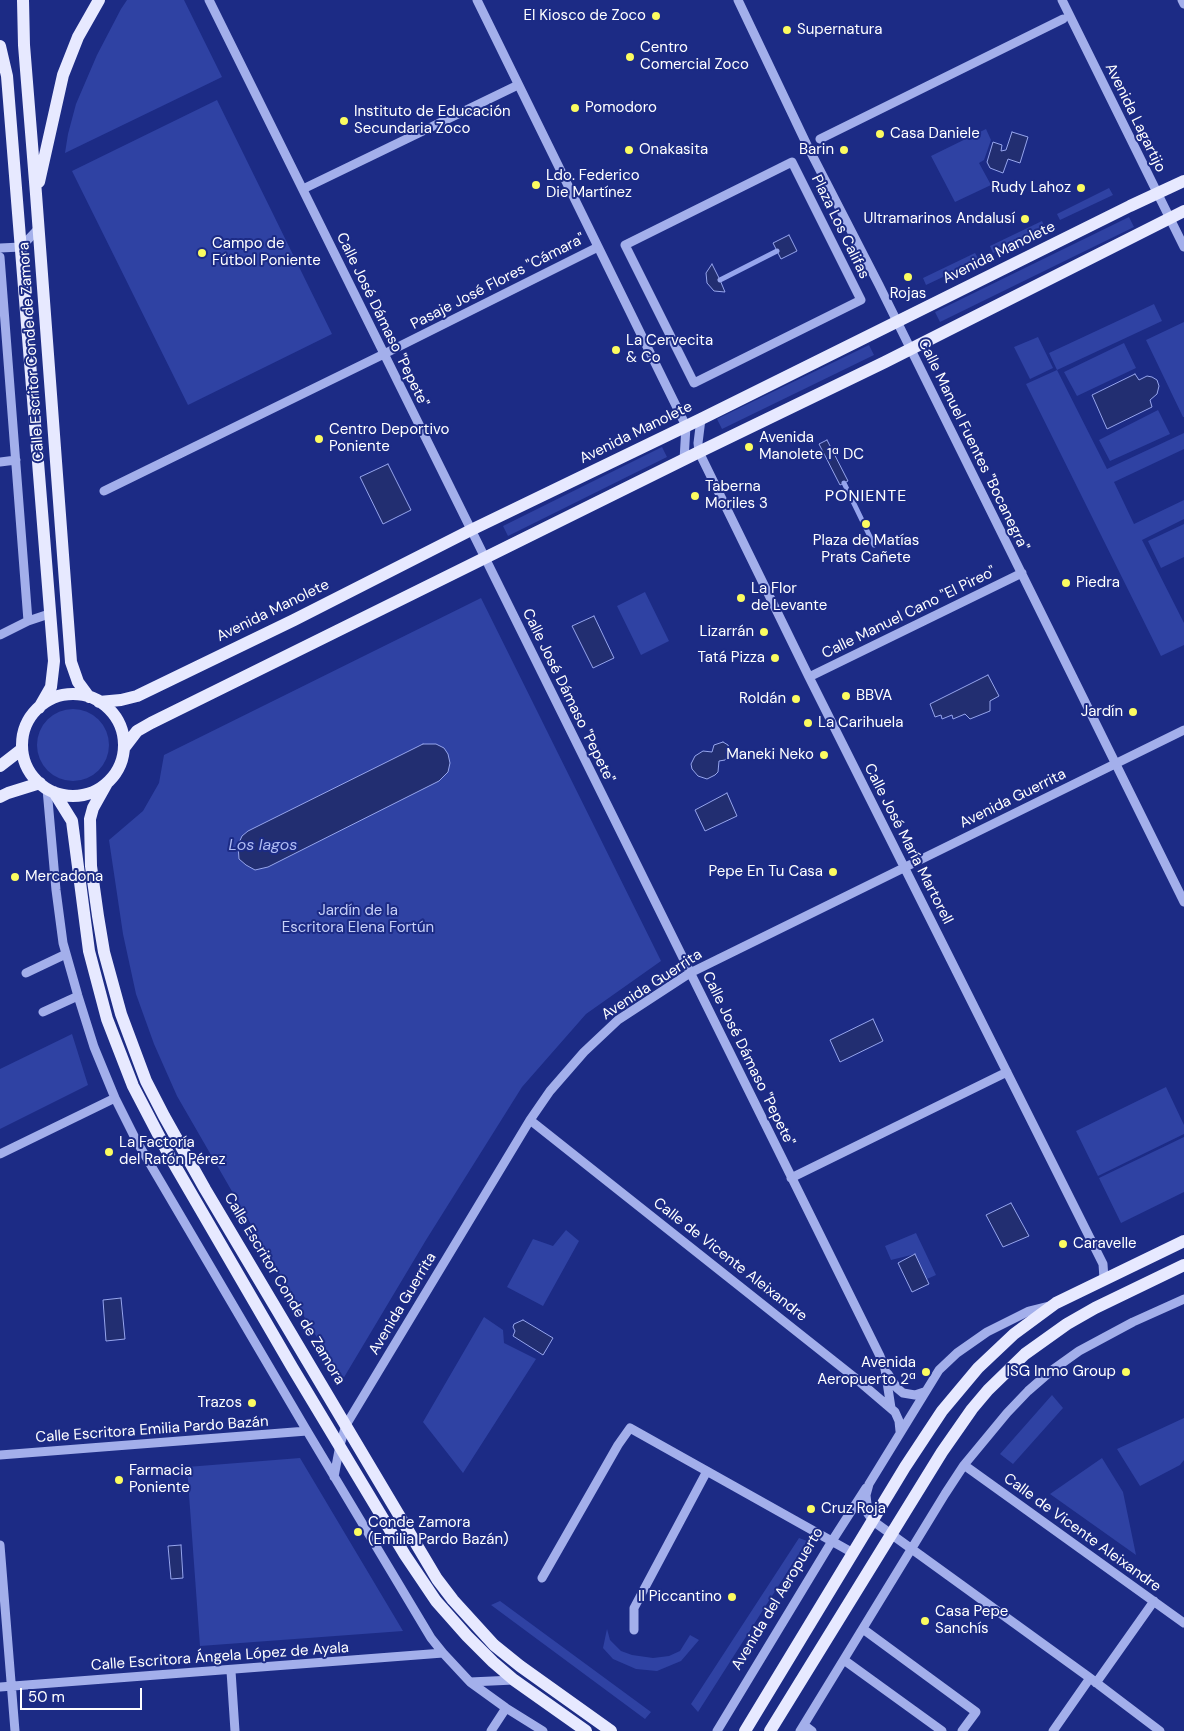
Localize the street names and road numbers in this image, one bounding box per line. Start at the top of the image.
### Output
street label: Avenida Lagartijo [1101,60,1169,176]
street label: Plaza Los Califas [807,172,873,282]
street label: Avenida Manolete [940,218,1058,288]
street label: Calle José Dámaso "Pepete" [332,230,432,410]
street label: Pasaje José Flores "Cámara" [408,230,588,334]
street label: Calle Escritor Conde de Zamora [15,241,49,463]
street label: Calle Manuel Fuentes "Bocanegra" [914,336,1032,554]
street label: Avenida Manolete [577,398,695,468]
street label: Calle Manuel Cano "El Pireo" [819,563,999,663]
street label: Avenida Manolete [214,576,332,646]
street label: Calle José Dámaso "Pepete" [518,606,618,786]
street label: Calle José María Martorell [860,761,956,927]
street label: Avenida Guerrita [957,765,1069,833]
street label: Avenida Guerrita [598,946,706,1024]
street label: Calle José Dámaso "Pepete" [698,969,798,1149]
street label: Calle Escritor Conde de Zamora [220,1190,348,1388]
street label: Calle de Vicente Aleixandre [649,1194,811,1326]
street label: Avenida Guerrita [365,1250,441,1358]
street label: Calle Escritora Emilia Pardo Bazán [35,1413,269,1447]
street label: Calle de Vicente Aleixandre [1000,1470,1164,1596]
street label: Avenida del Aeropuerto [728,1524,828,1674]
street label: Calle Escritora Ángela López de Ayala [90,1639,350,1675]

